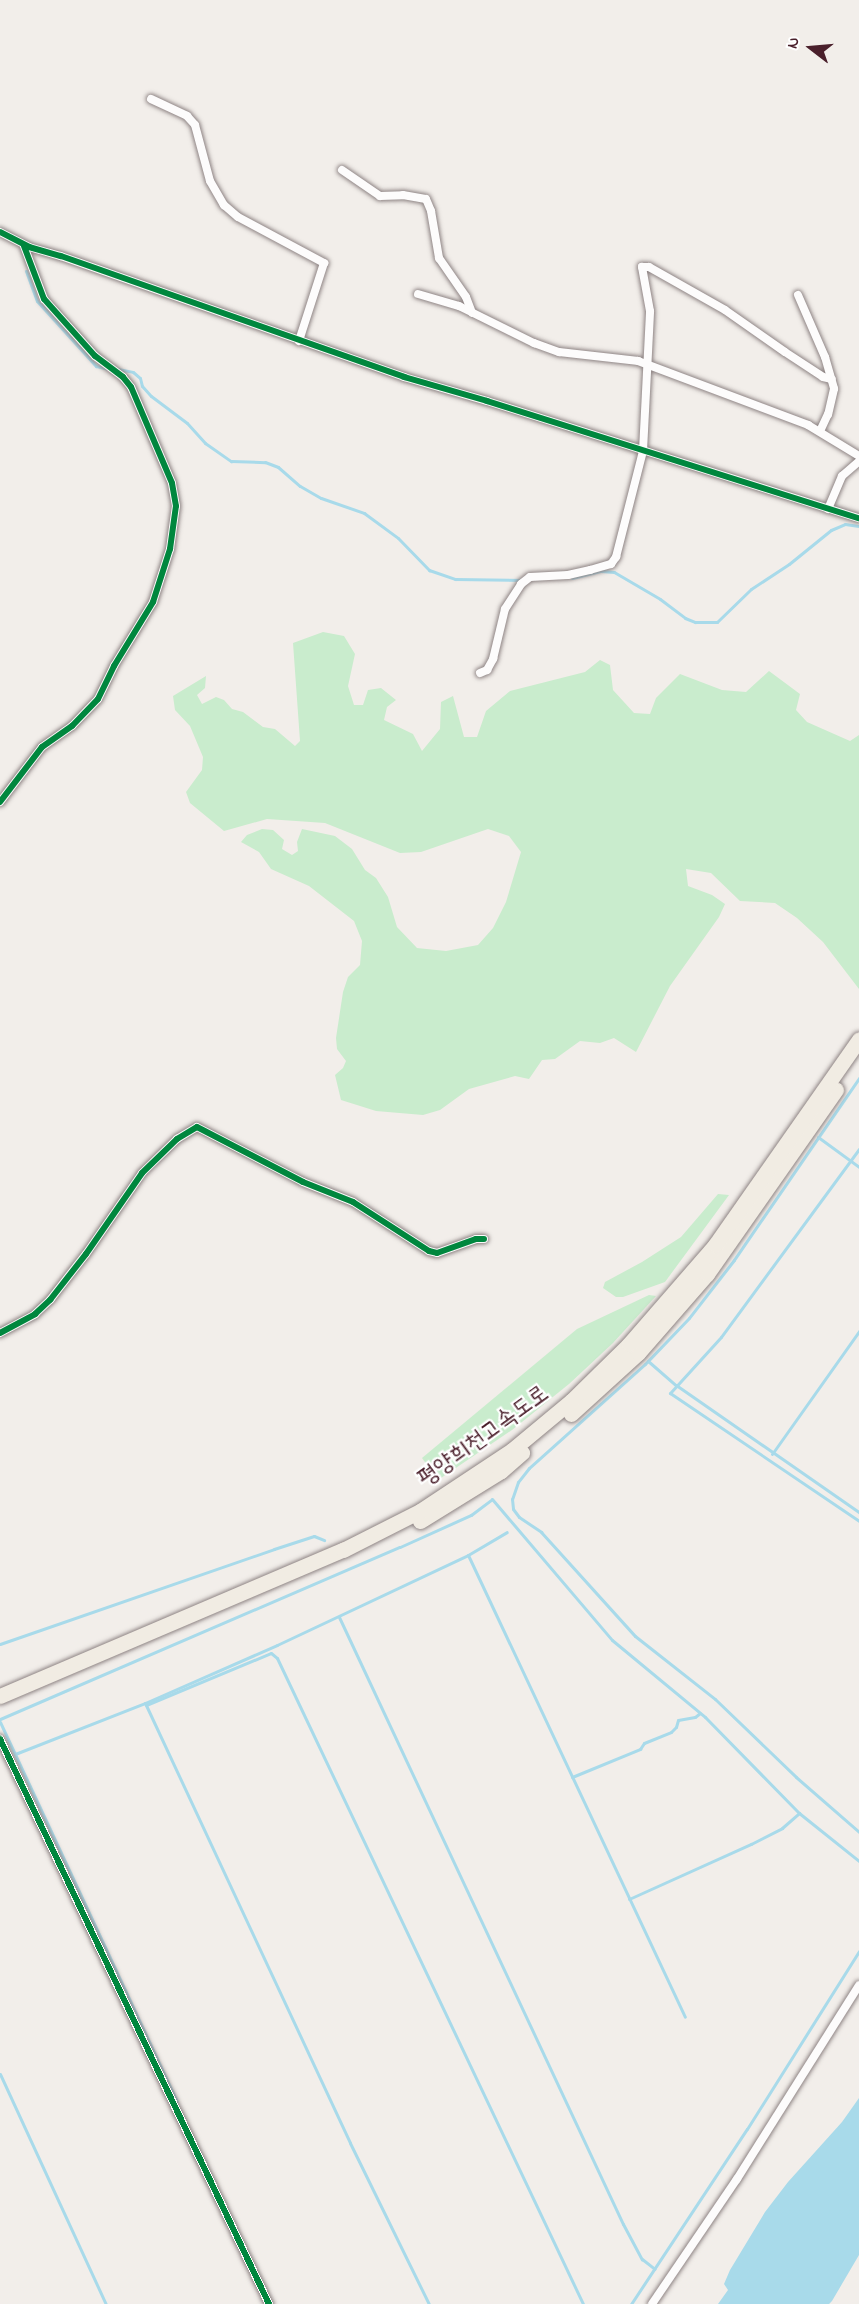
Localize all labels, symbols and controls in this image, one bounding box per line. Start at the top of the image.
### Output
north arrow [781,18,841,78]
text: N [781,35,807,52]
street label: 평양희천고속도로 [413,1380,555,1494]

